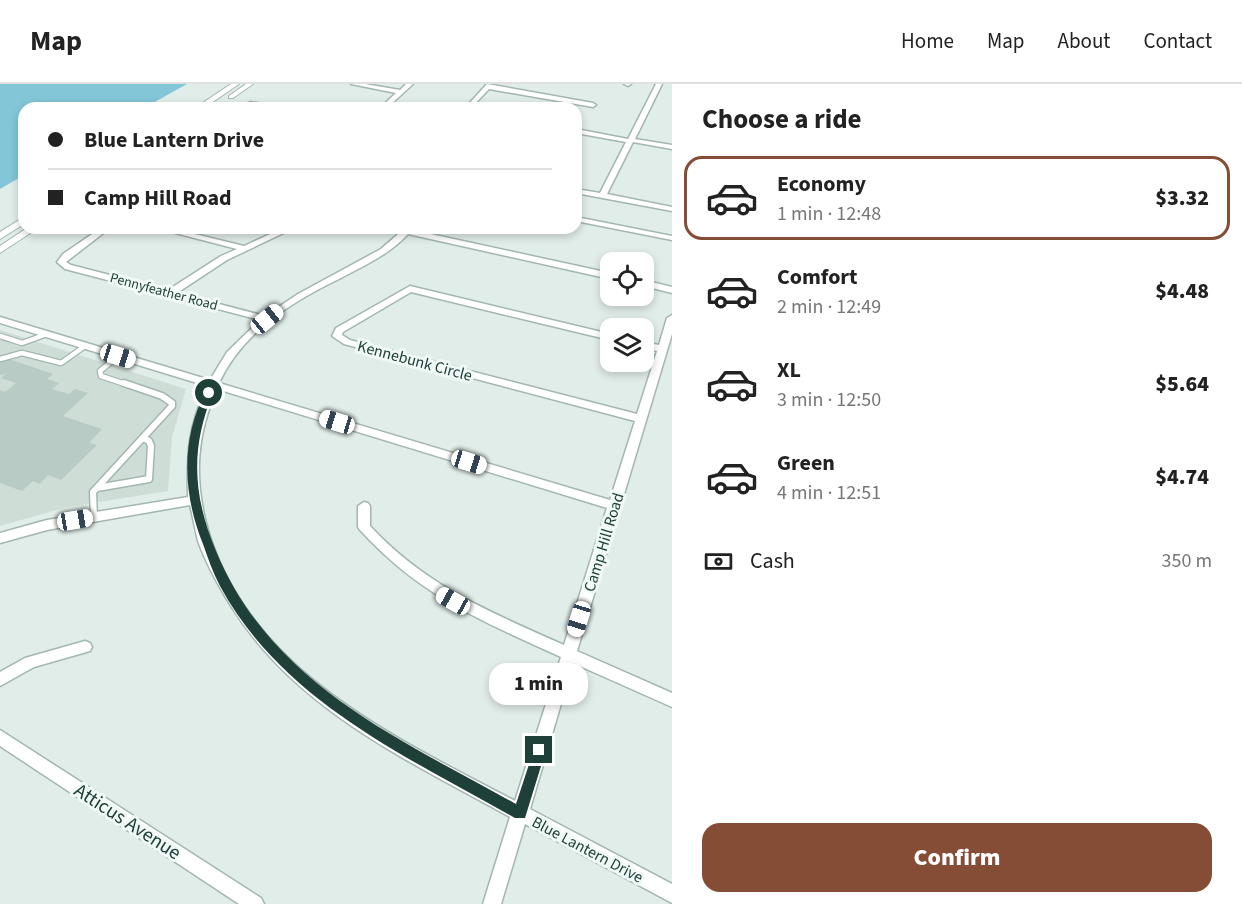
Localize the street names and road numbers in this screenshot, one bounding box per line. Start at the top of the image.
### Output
street label: Pennyfeather Road [108,268,220,316]
street label: Kennebunk Circle [355,335,474,387]
street label: Camp Hill Road [578,490,629,595]
street label: Atticus Avenue [68,777,187,867]
street label: Blue Lantern Drive [528,811,647,889]

